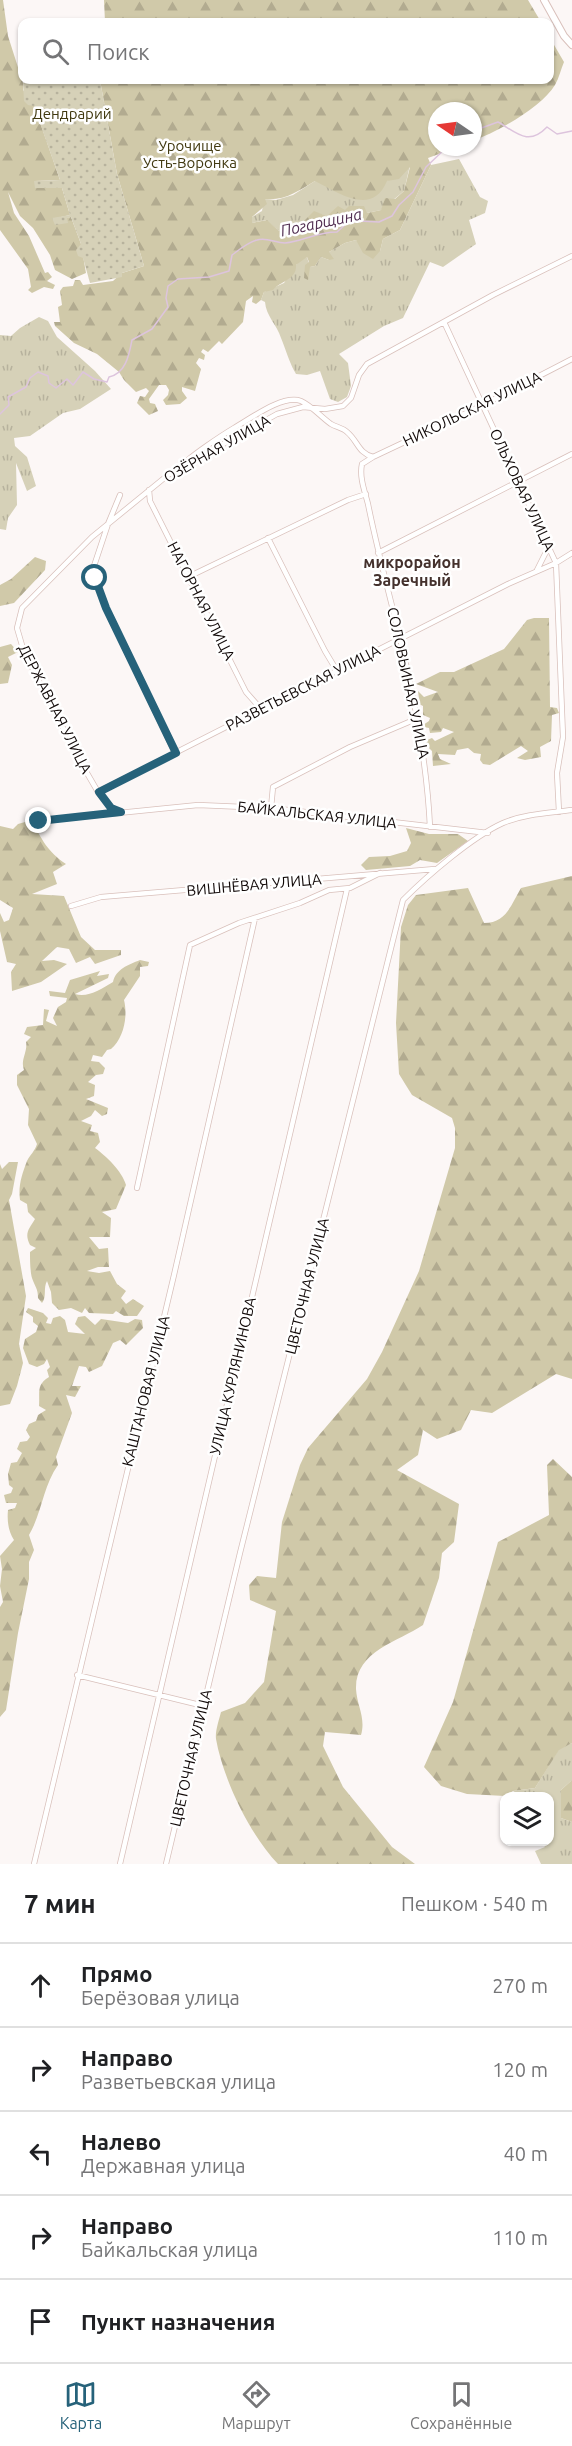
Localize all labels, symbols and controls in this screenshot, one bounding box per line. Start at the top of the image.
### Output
search box [18,18,554,84]
icon: search [39,35,72,68]
text: Поиск [87,39,150,64]
north arrow [428,102,482,156]
park label: Дендрарий [32,105,112,122]
park label: Урочище Усть-Воронка [143,137,237,171]
water label: Погарщина [279,205,364,239]
street label: НИКОЛЬСКАЯ УЛИЦА [400,368,544,449]
street label: ОЗЁРНАЯ УЛИЦА [161,411,273,486]
street label: ОЛЬХОВАЯ УЛИЦА [487,426,558,554]
street label: НАГОРНАЯ УЛИЦА [164,539,239,663]
district label: микрорайон Заречный [363,553,461,589]
route start [81,564,107,590]
street label: СОЛОВЬИНАЯ УЛИЦА [384,606,433,760]
street label: ДЕРЖАВНАЯ УЛИЦА [15,641,96,777]
street label: РАЗВЕТЬЕВСКАЯ УЛИЦА [223,641,383,734]
street label: БАЙКАЛЬСКАЯ УЛИЦА [237,798,398,831]
route end [25,807,51,833]
street label: ВИШНЁВАЯ УЛИЦА [186,870,322,899]
street label: ЦВЕТОЧНАЯ УЛИЦА [281,1216,332,1356]
street label: УЛИЦА КУРЛЯНИНОВА [206,1295,259,1456]
street label: КАШТАНОВАЯ УЛИЦА [119,1313,173,1468]
street label: ЦВЕТОЧНАЯ УЛИЦА [166,1687,215,1828]
map controls [500,1792,554,1846]
button: layers [500,1792,554,1846]
text: 7 мин [24,1889,96,1918]
text: Пешком · 540 m [401,1892,548,1915]
text: Прямо [81,1961,152,1986]
icon: ahead [24,1969,57,2002]
text: 270 m [492,1974,548,1997]
text: Берёзовая улица [81,1986,240,2009]
text: Направо [81,2045,173,2070]
icon: right [24,2053,57,2086]
text: 120 m [492,2058,548,2081]
text: Разветьевская улица [81,2070,276,2093]
text: Налево [81,2129,161,2154]
icon: left [24,2137,57,2170]
text: 40 m [504,2142,548,2165]
text: Державная улица [81,2154,246,2177]
text: Направо [81,2213,173,2238]
icon: right [24,2221,57,2254]
text: 110 m [492,2226,548,2249]
text: Байкальская улица [81,2238,258,2261]
icon: arrive [24,2305,57,2338]
text: Пункт назначения [81,2309,275,2334]
tab: Карта [60,2378,102,2432]
tab: Маршрут [222,2378,291,2432]
tab: Сохранённые [410,2378,512,2432]

